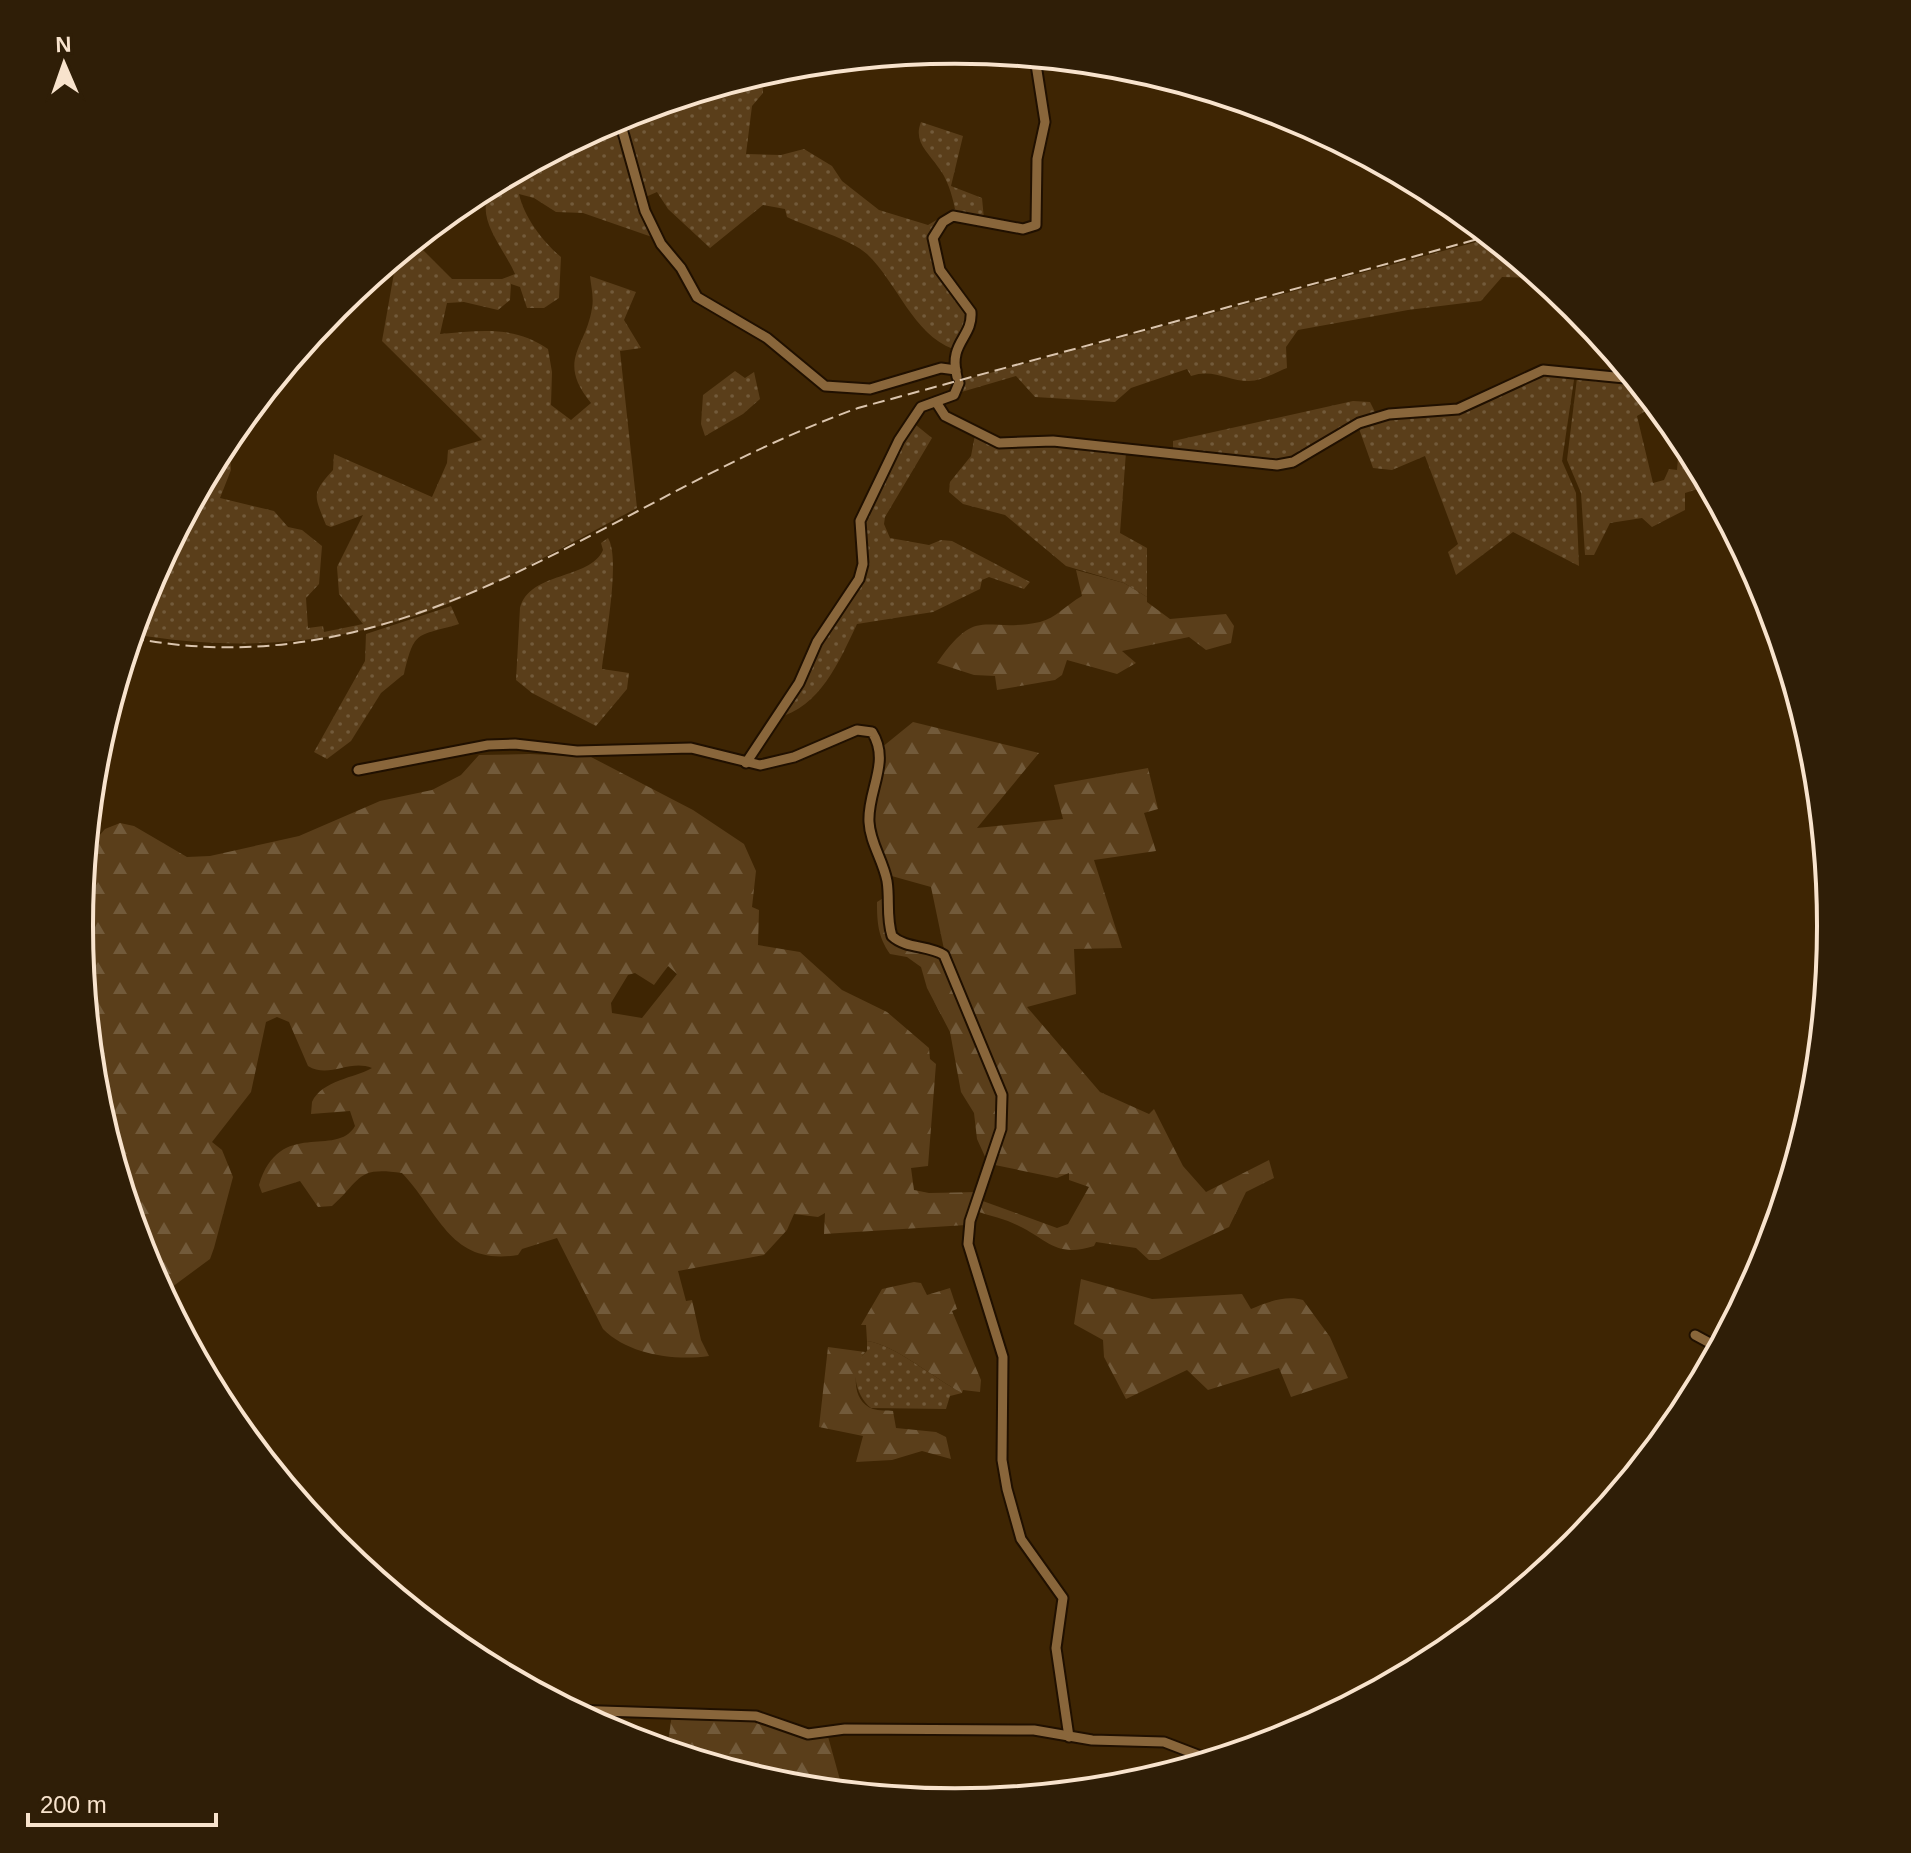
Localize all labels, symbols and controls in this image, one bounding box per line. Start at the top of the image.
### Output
north arrow [24,24,104,104]
text: N [55,32,72,57]
scale bar [28,1777,216,1827]
text: 200 m [40,1791,107,1818]

